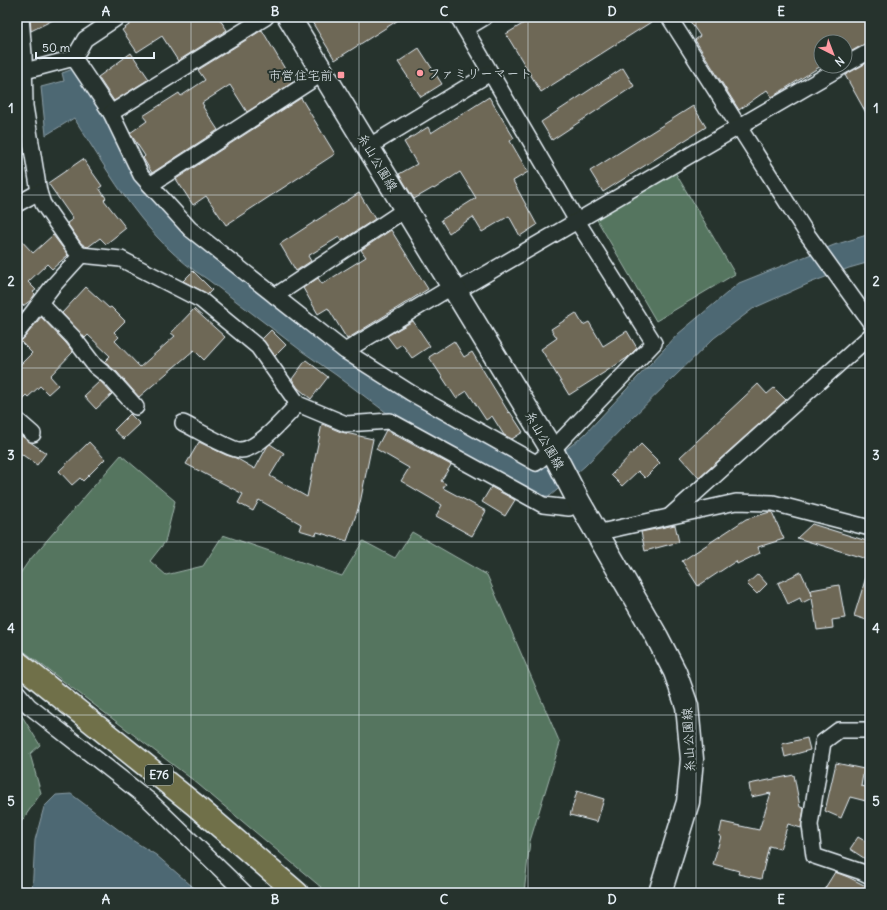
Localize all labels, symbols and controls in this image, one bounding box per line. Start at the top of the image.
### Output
text: A [102,3,111,20]
text: B [271,3,280,20]
text: C [440,3,449,20]
text: D [607,3,617,20]
text: E [777,3,785,20]
scale bar [36,34,154,60]
north arrow [813,34,853,74]
text: 50 m [42,40,71,55]
text: N [832,54,847,69]
place label: ファミリーマート [428,65,532,82]
place label: 市営住宅前 [268,67,333,84]
marker: ファミリーマート [415,68,425,78]
marker: 市営住宅前 [336,70,346,80]
text: 1 [8,100,14,117]
text: 1 [873,100,879,117]
street label: 糸山公園線 [354,130,402,195]
text: 2 [7,273,15,290]
text: 2 [872,273,880,290]
street label: 糸山公園線 [521,408,569,474]
text: 3 [7,447,15,464]
text: 3 [872,447,880,464]
text: 4 [7,620,15,637]
text: 4 [872,620,880,637]
street label: 糸山公園線 [678,706,699,773]
road number: E76 [145,765,173,785]
text: 5 [7,793,15,810]
text: 5 [872,793,880,810]
text: A [102,891,111,908]
text: B [271,891,280,908]
text: C [440,891,449,908]
text: D [607,891,617,908]
text: E [777,891,785,908]

